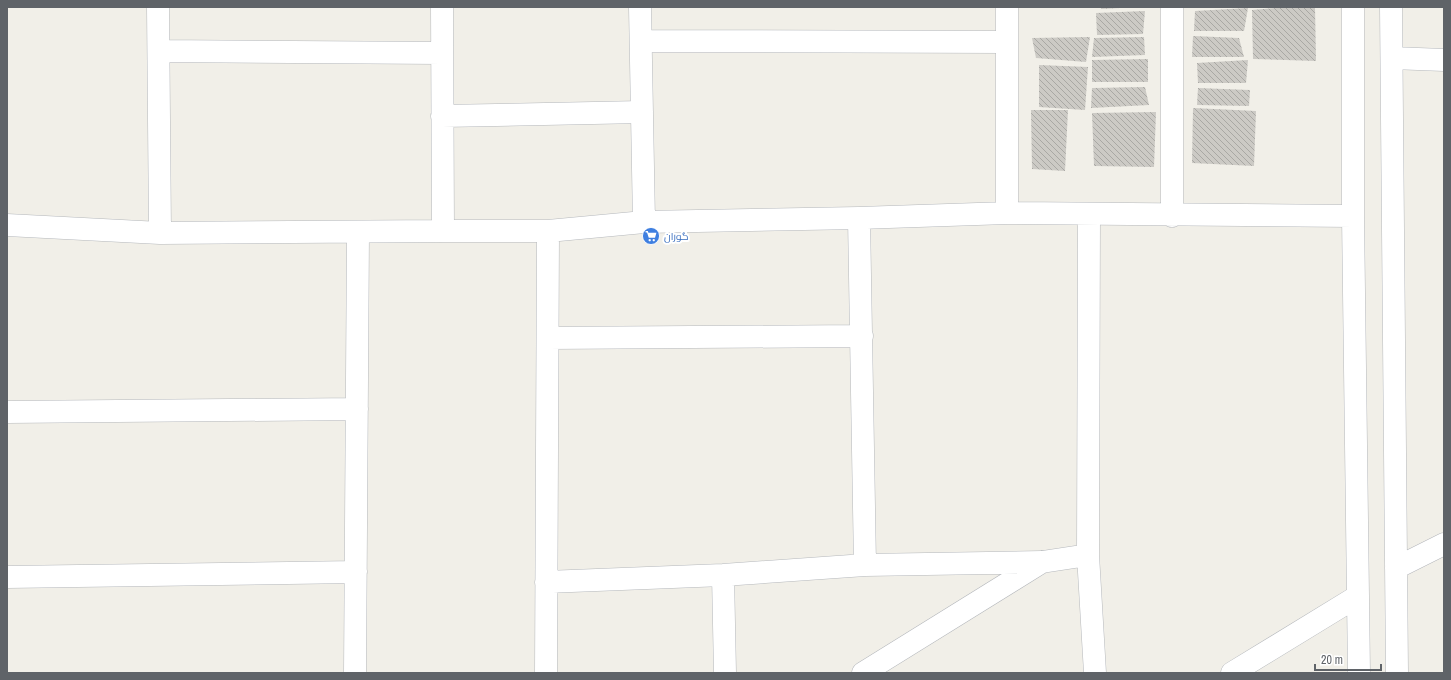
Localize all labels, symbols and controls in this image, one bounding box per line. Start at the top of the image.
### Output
supermarket icon: گوران [641,226,661,246]
place label: گوران [664,230,689,243]
scale bar [1315,646,1381,672]
text: 20 m [1321,652,1343,668]

